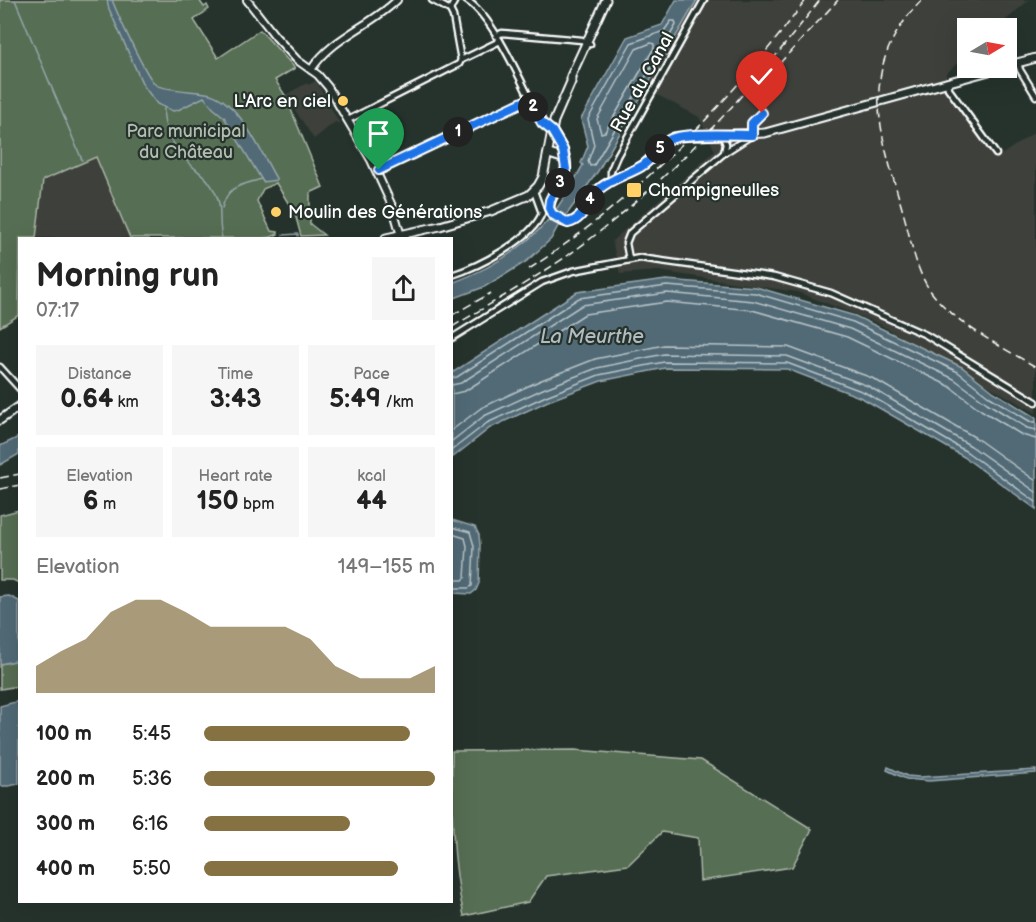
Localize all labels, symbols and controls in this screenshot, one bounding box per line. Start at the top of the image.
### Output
north arrow [957,18,1017,78]
map controls [957,18,1017,78]
street label: Rue du Canal [606,29,679,136]
pin [736,51,787,113]
icon: check [745,60,778,93]
place label: L'Arc en ciel [233,91,331,112]
pin: 2 [518,92,548,122]
marker: L'Arc en ciel [336,94,350,108]
text: 2 [528,97,538,116]
pin [353,108,404,170]
icon: arrive [362,117,395,150]
pin: 1 [443,117,473,147]
park label: Parc municipal du Château [127,121,245,163]
text: 1 [455,122,461,141]
pin: 5 [645,134,675,164]
text: 5 [655,139,665,158]
pin: 3 [545,168,575,198]
text: 3 [555,173,565,192]
place label: Champigneulles [648,180,779,201]
marker: Champigneulles [625,181,643,199]
pin: 4 [575,185,605,215]
text: 4 [585,190,595,209]
place label: Moulin des Générations [288,202,482,223]
marker: Moulin des Générations [269,205,283,219]
text: Morning run [36,256,219,296]
button: share [372,257,435,320]
text: 07:17 [36,299,79,323]
water label: La Meurthe [540,325,644,349]
text: Distance [68,365,131,384]
text: Time [218,365,253,384]
text: Pace [353,365,390,384]
text: 0.64 [60,384,113,415]
text: 3:43 [210,384,261,415]
text: 5:49 [329,384,381,415]
text: km [113,393,139,412]
text: /km [381,393,414,412]
text: Elevation [66,467,133,486]
text: Heart rate [199,467,272,486]
text: kcal [357,467,386,486]
text: 6 [83,486,99,517]
text: 150 [197,486,239,517]
text: 44 [356,486,387,517]
text: m [99,495,116,514]
text: bpm [239,495,275,514]
text: Elevation [36,555,119,579]
text: 149–155 m [338,555,435,579]
text: 100 m [36,722,92,746]
text: 5:45 [132,722,171,746]
text: 200 m [36,767,95,791]
text: 5:36 [132,767,172,791]
text: 300 m [36,812,95,836]
text: 6:16 [132,812,168,836]
text: 400 m [36,857,95,881]
text: 5:50 [132,857,171,881]

